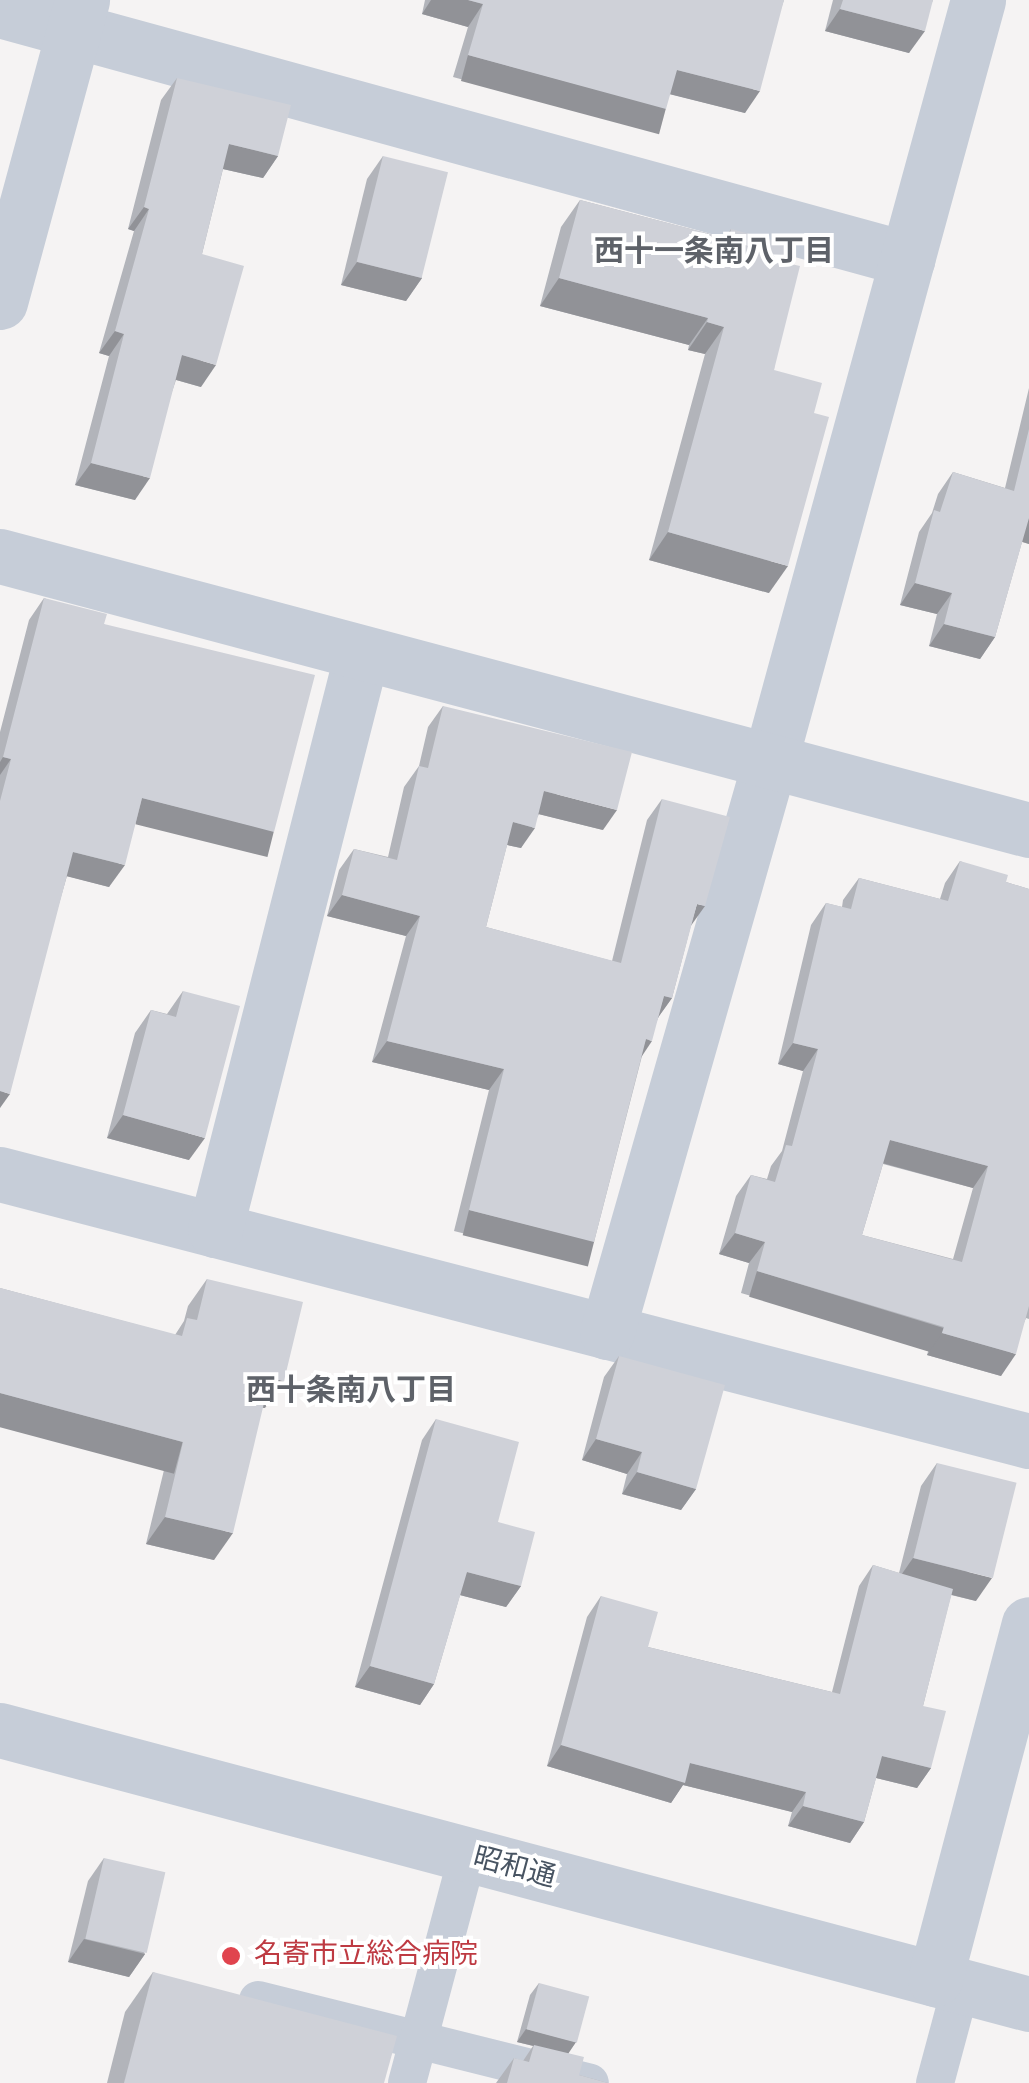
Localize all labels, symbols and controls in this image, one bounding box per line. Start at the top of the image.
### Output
district label: 西十一条南八丁目 [594,236,834,272]
district label: 西十条南八丁目 [246,1375,456,1411]
street label: 昭和通 [469,1842,559,1896]
place label: 名寄市立総合病院 [254,1939,478,1973]
marker: 名寄市立総合病院 [218,1943,244,1969]

